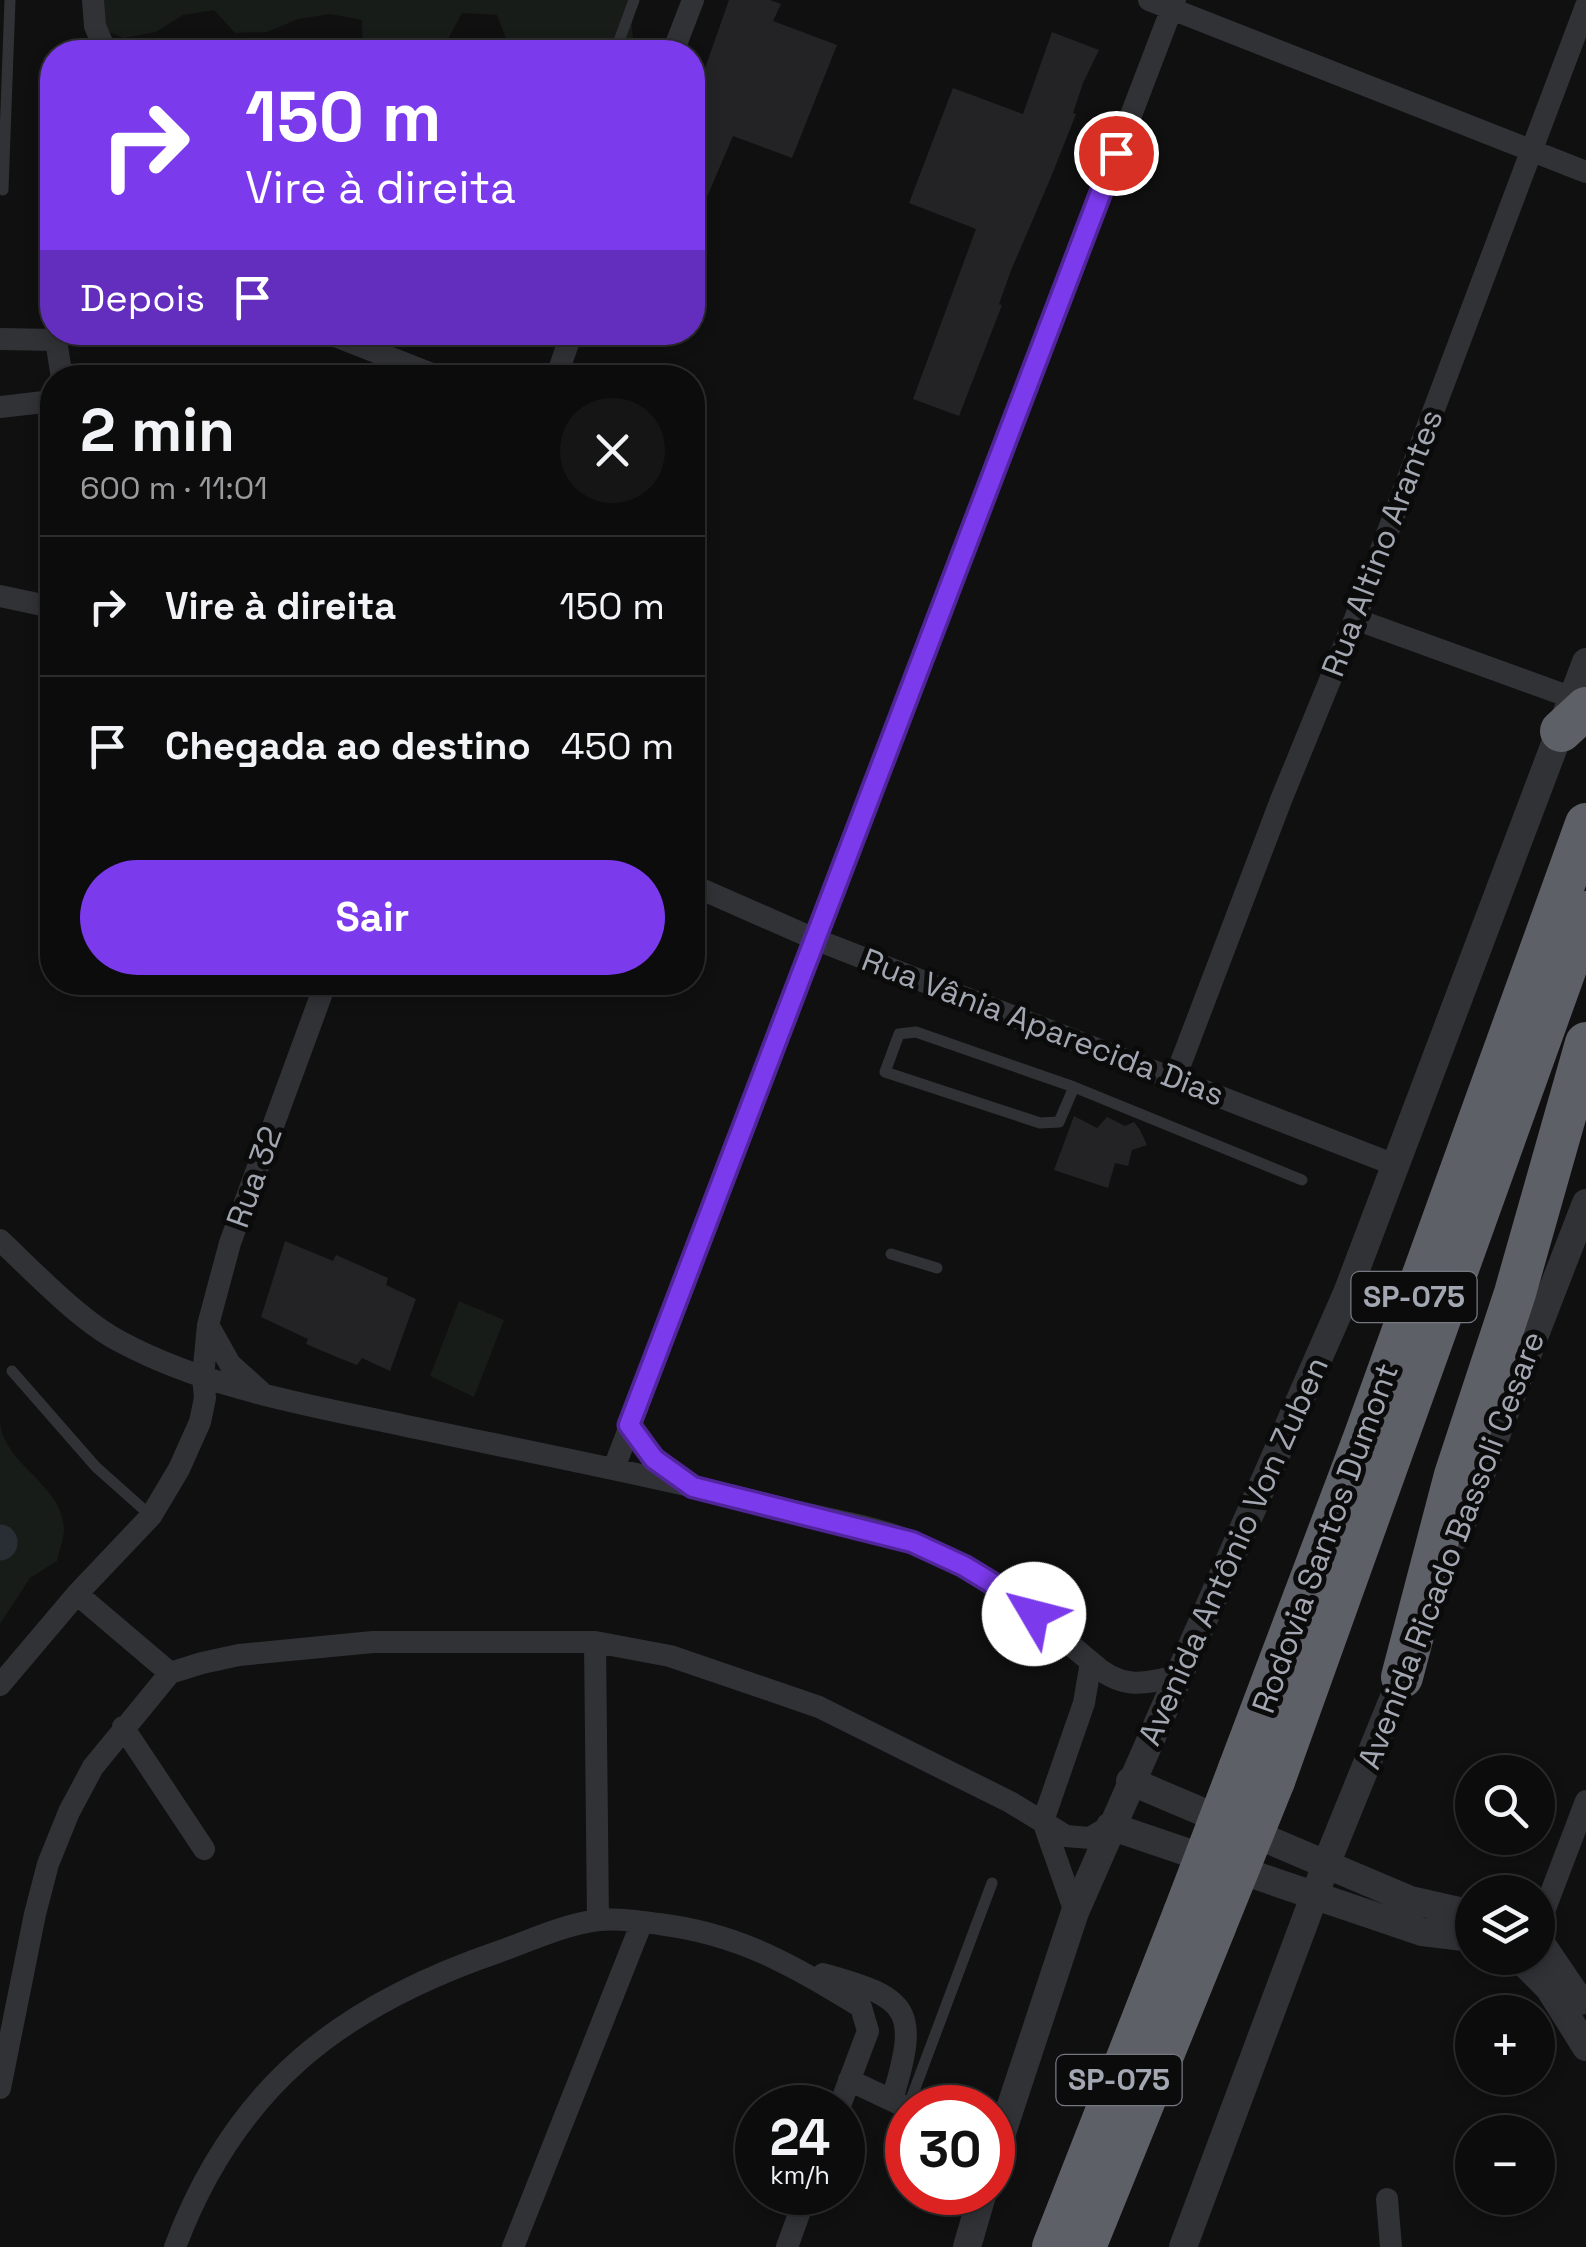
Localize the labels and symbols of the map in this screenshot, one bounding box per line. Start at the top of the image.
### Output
pin [1074,111,1159,196]
street label: Rua Altino Arantes [1313,404,1451,682]
street label: Rua Vânia Aparecida Dias [856,939,1230,1115]
street label: Rua 32 [217,1121,291,1233]
road number: SP-075 [1352,1272,1476,1322]
street label: Avenida Ricado Bassoli Cesare [1349,1326,1553,1774]
street label: Avenida Antônio Von Zuben [1129,1351,1337,1751]
street label: Rodovia Santos Dumont [1243,1358,1407,1718]
position arrow [982,1562,1086,1666]
road number: SP-075 [1056,2055,1182,2105]
speed limit sign: 30 [885,2085,1015,2215]

